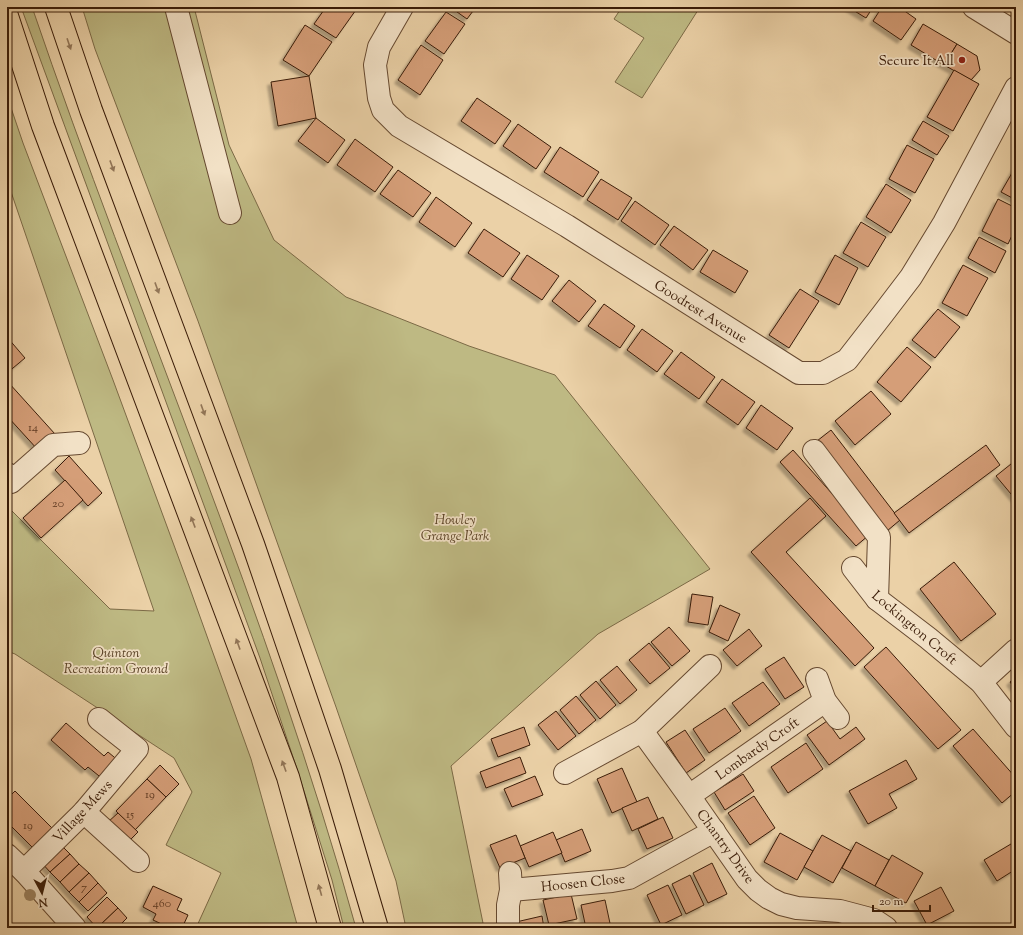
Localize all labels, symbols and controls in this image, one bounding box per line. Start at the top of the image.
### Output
one-way arrow [66,38,72,50]
place label: Secure It All [878,52,954,72]
marker: Secure It All [957,55,967,65]
one-way arrow [109,161,115,173]
street label: Goodrest Avenue [650,276,750,349]
one-way arrow [155,283,161,295]
one-way arrow [200,405,206,417]
house number: 14 [28,419,38,437]
house number: 20 [52,495,64,513]
park label: Howley Grange Park [421,511,490,547]
one-way arrow [189,515,195,527]
street label: Lockington Croft [867,587,961,670]
one-way arrow [235,637,241,649]
park label: Quinton Recreation Ground [64,644,168,680]
street label: Lombardy Croft [712,713,804,786]
one-way arrow [280,759,286,771]
street label: Village Mews [49,776,118,848]
house number: 19 [145,786,155,804]
house number: 15 [126,806,134,824]
street label: Chantry Drive [690,806,758,889]
house number: 19 [23,817,33,835]
street label: Hoosen Close [540,870,626,898]
north arrow [22,873,62,913]
house number: 7 [81,879,87,897]
one-way arrow [317,884,323,896]
scale bar [873,887,930,913]
text: N [38,893,49,910]
text: 20 m [879,893,904,911]
house number: 460 [153,895,171,913]

